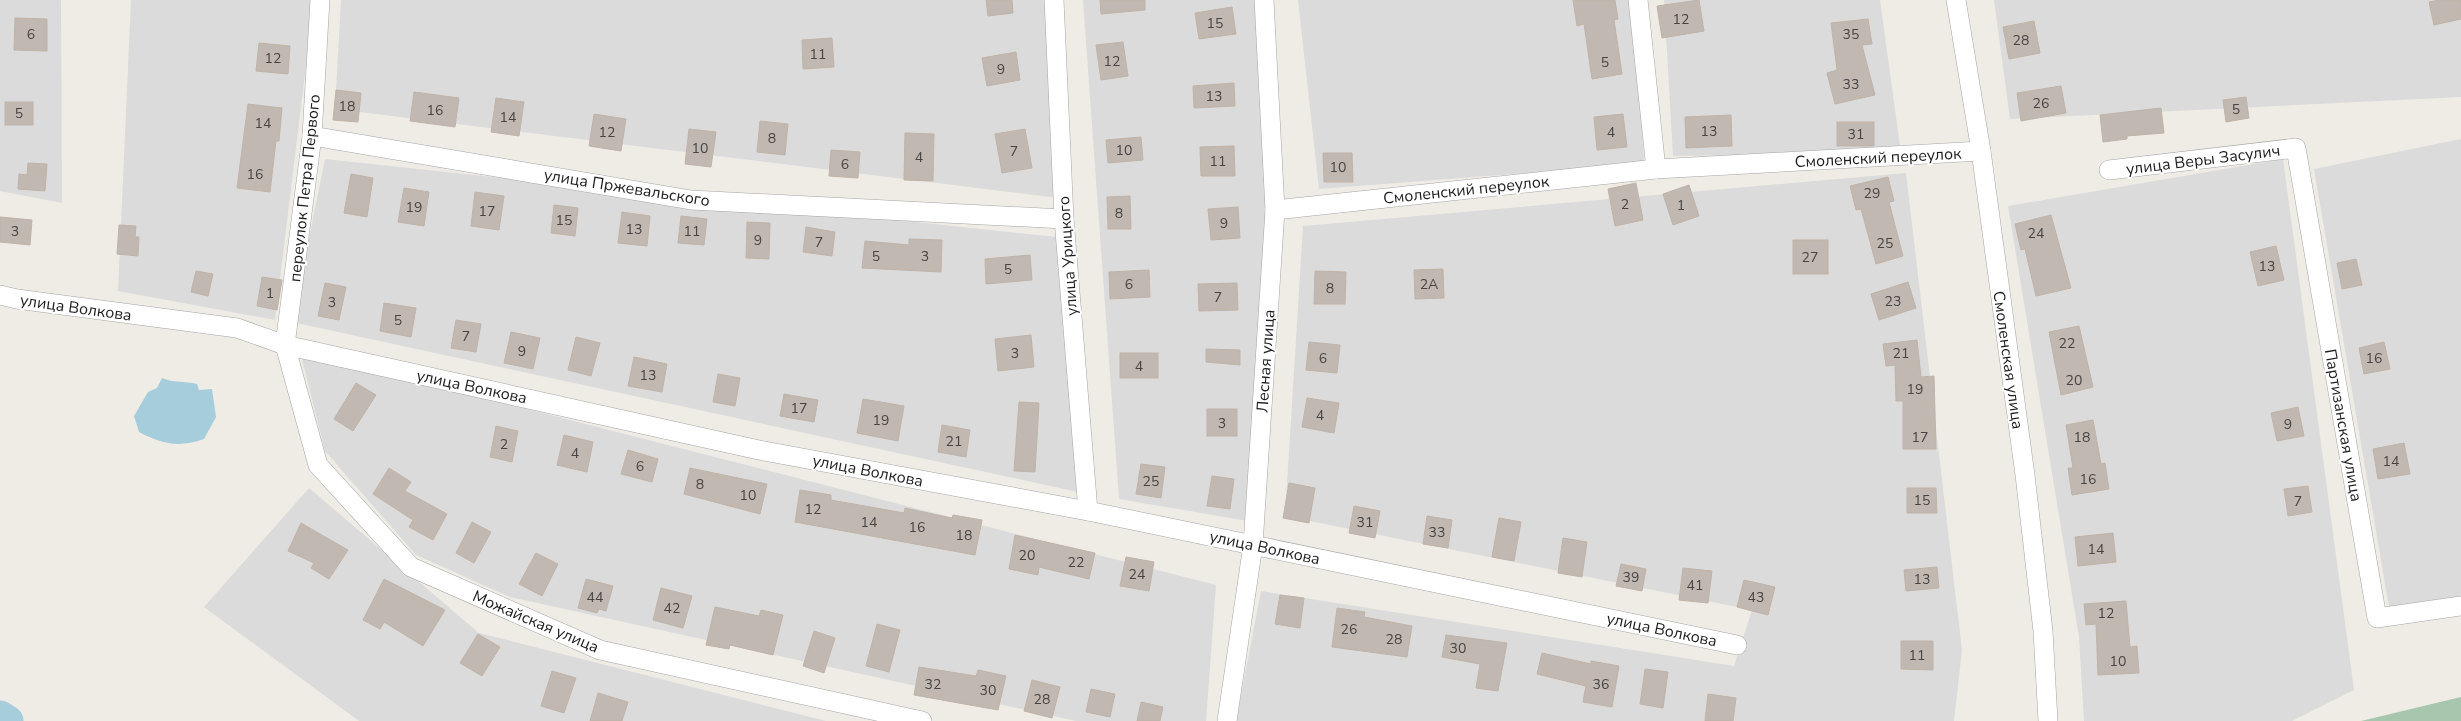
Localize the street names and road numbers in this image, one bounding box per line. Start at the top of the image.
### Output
street label: переулок Петра Первого [284,93,326,283]
street label: улица Веры Засулич [2125,140,2281,180]
street label: Смоленский переулок [1794,143,1963,173]
street label: улица Пржевальского [542,164,711,212]
street label: Смоленский переулок [1382,170,1551,210]
street label: улица Урицкого [1053,195,1083,317]
street label: улица Волкова [19,289,133,327]
street label: Смоленская улица [1987,290,2029,431]
street label: Лесная улица [1251,309,1281,413]
street label: Партизанская улица [2319,347,2367,503]
street label: улица Волкова [414,365,529,409]
street label: улица Волкова [811,449,925,493]
street label: улица Волкова [1207,526,1322,570]
street label: Можайская улица [469,585,602,658]
street label: улица Волкова [1604,608,1719,652]

